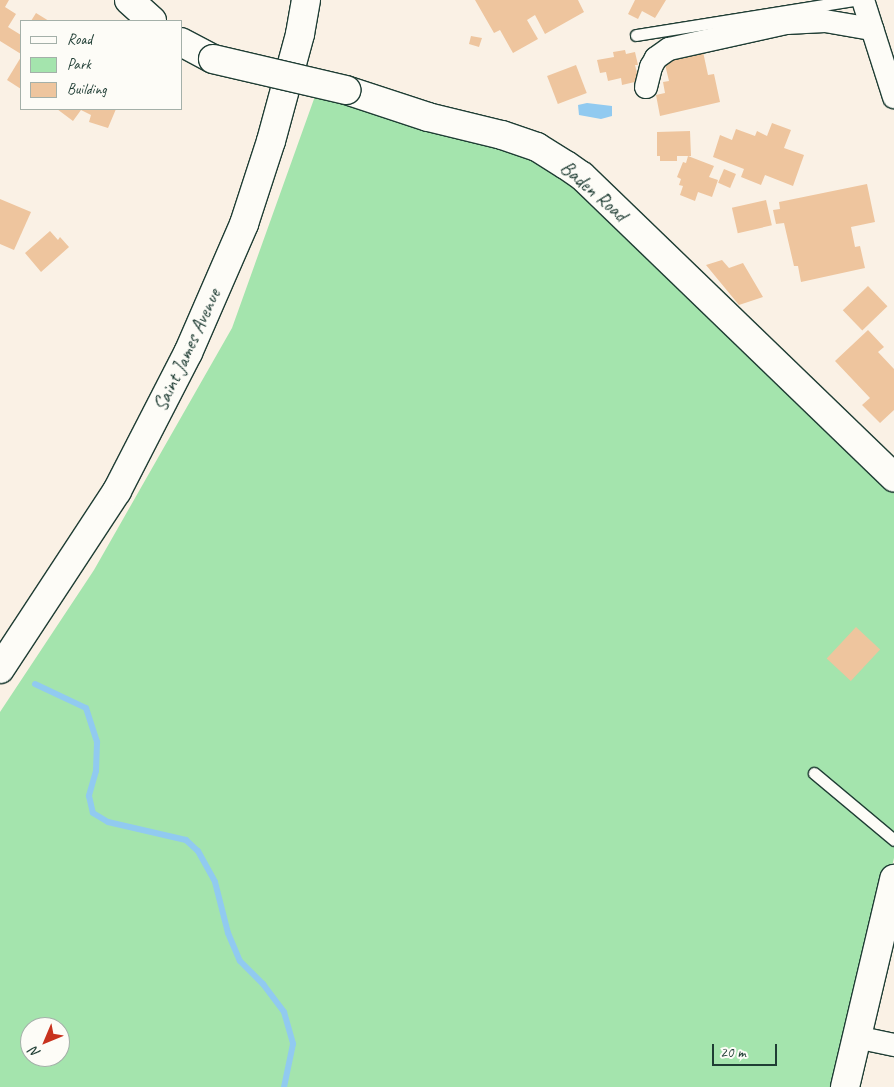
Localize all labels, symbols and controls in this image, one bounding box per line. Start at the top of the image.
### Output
legend [20,20,182,110]
text: Road [67,30,92,49]
text: Park [67,55,91,74]
text: Building [67,80,106,99]
street label: Baden Road [556,155,632,227]
street label: Saint James Avenue [148,285,226,415]
north arrow [20,1017,70,1067]
scale bar [714,1034,779,1066]
text: N [26,1043,44,1061]
text: 20 m [720,1043,746,1062]

